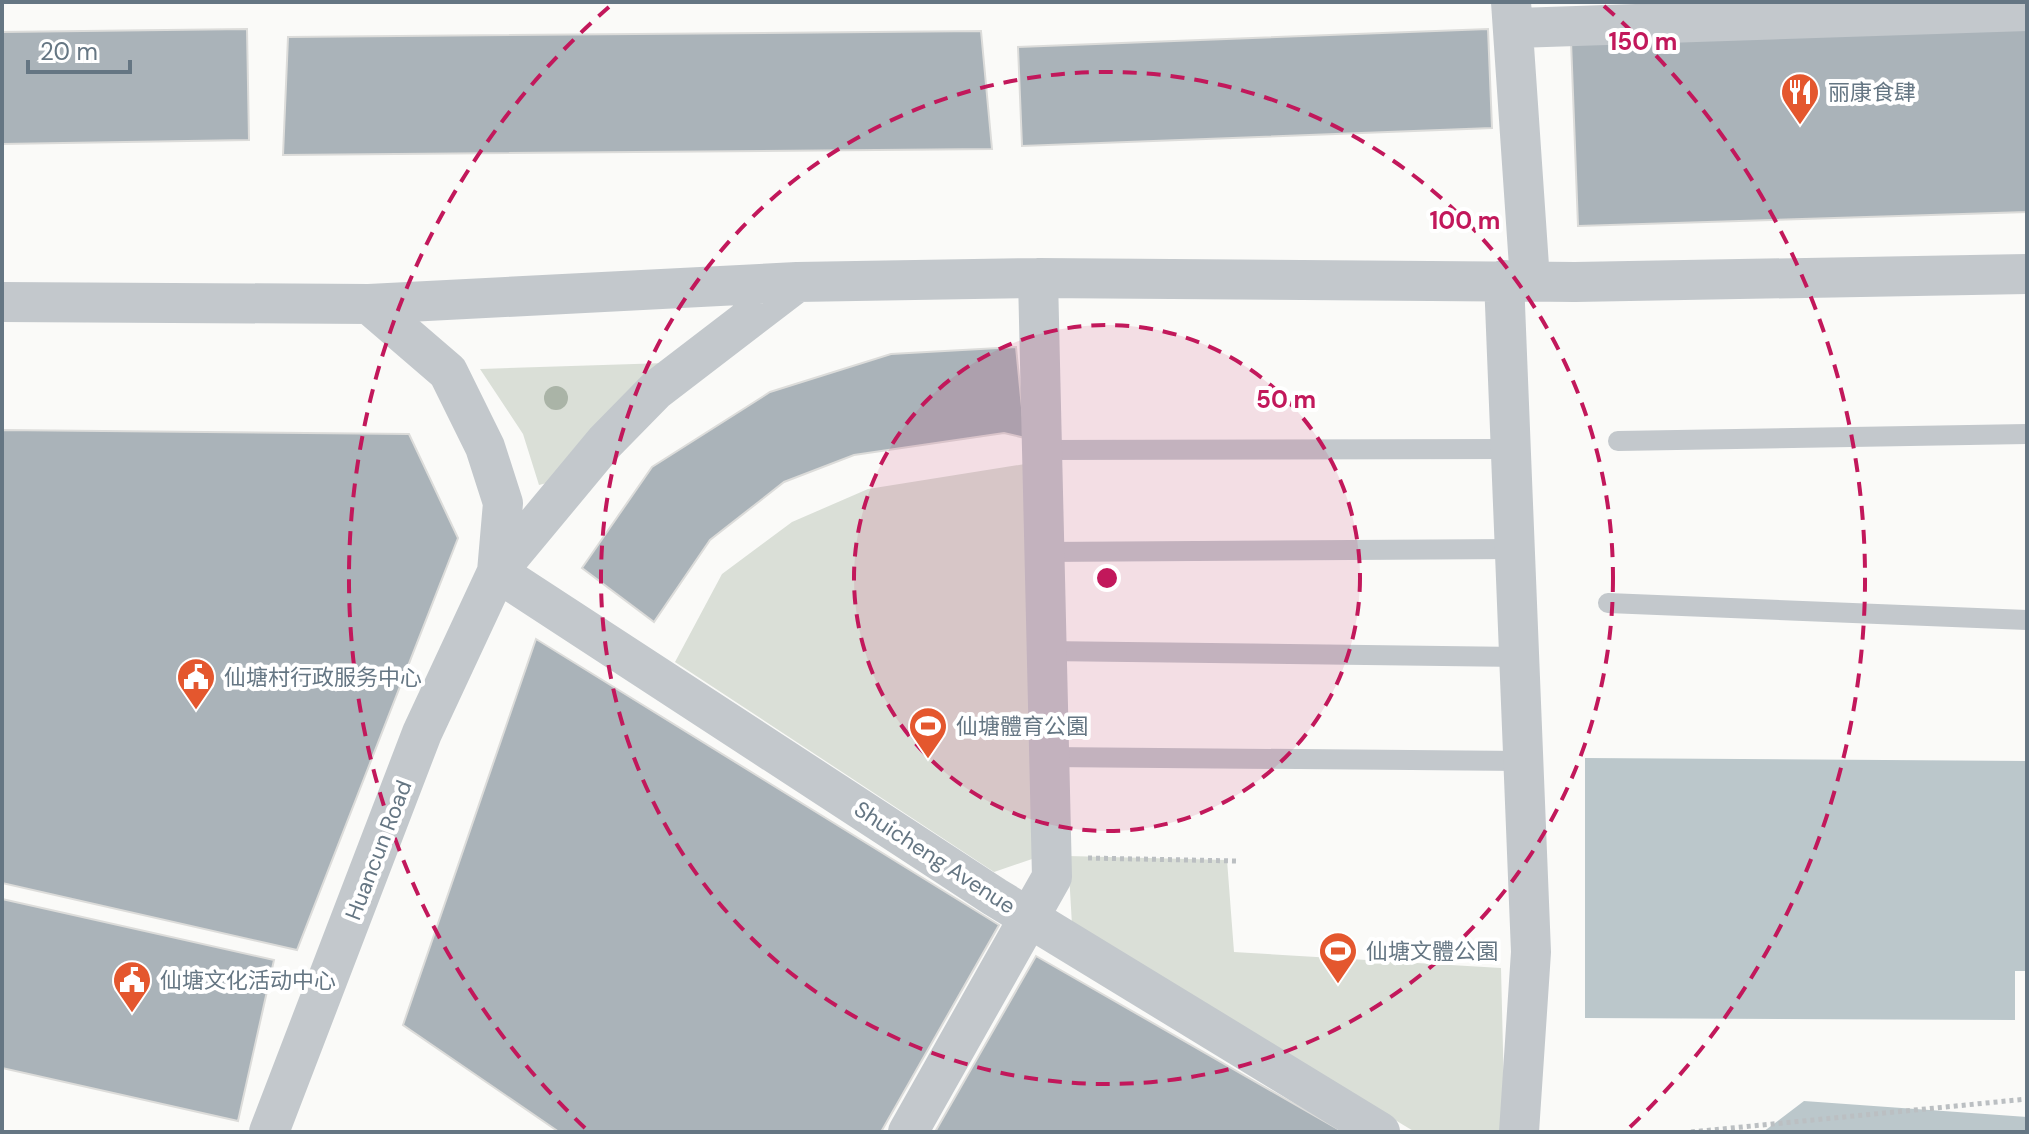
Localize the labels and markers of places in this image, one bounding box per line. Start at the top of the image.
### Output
restaurant icon: 丽康食肆 [1779,71,1821,126]
place label: 丽康食肆 [1828,78,1916,107]
centre of rings [1093,564,1121,592]
public building icon: 仙塘村行政服务中心 [175,656,217,711]
place label: 仙塘村行政服务中心 [224,663,422,692]
sports icon: 仙塘體育公園 [907,705,949,760]
place label: 仙塘體育公園 [956,712,1088,741]
sports icon: 仙塘文體公園 [1317,930,1359,985]
place label: 仙塘文體公園 [1366,937,1498,966]
public building icon: 仙塘文化活动中心 [111,959,153,1014]
place label: 仙塘文化活动中心 [160,966,336,995]

